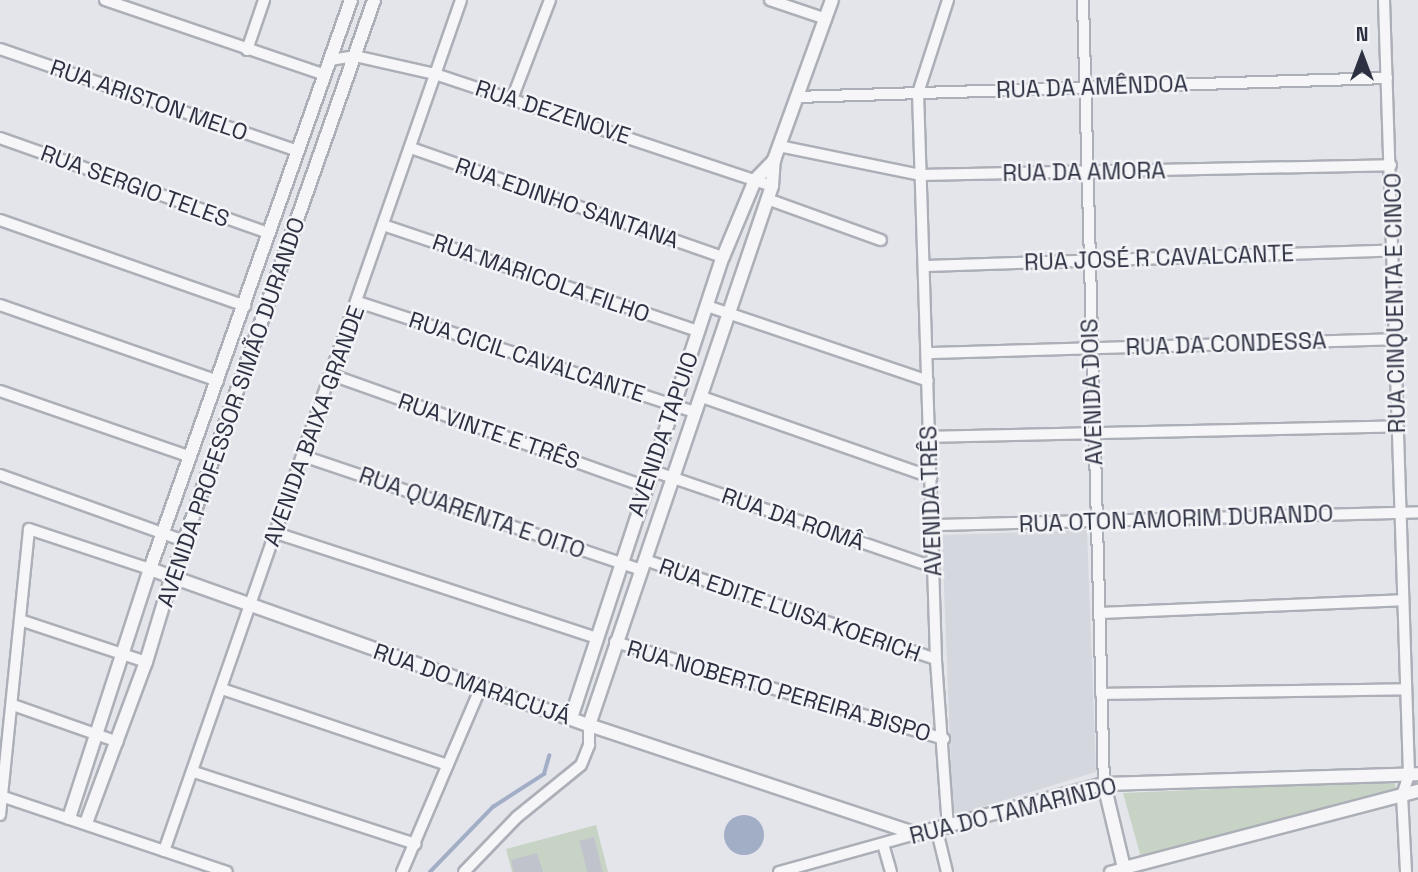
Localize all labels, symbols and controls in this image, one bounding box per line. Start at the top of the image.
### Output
north arrow [1327,21,1397,91]
text: N [1356,22,1368,47]
street label: RUA ARISTON MELO [46,53,252,147]
street label: RUA DA AMÊNDOA [995,70,1189,104]
street label: RUA DEZENOVE [472,74,634,150]
street label: RUA SERGIO TELES [36,139,234,233]
street label: RUA EDINHO SANTANA [451,152,683,254]
street label: RUA DA AMORA [1002,157,1166,187]
street label: RUA CINQUENTA E CINCO [1379,172,1411,434]
street label: AVENIDA PROFESSOR SIMÃO DURANDO [151,213,311,611]
street label: RUA MARICOLA FILHO [428,228,654,328]
street label: RUA JOSÉ R CAVALCANTE [1023,239,1295,277]
street label: AVENIDA BAIXA GRANDE [257,302,371,550]
street label: RUA CICIL CAVALCANTE [405,306,649,408]
street label: AVENIDA DOIS [1076,318,1108,466]
street label: RUA DA CONDESSA [1125,327,1327,361]
street label: AVENIDA TAPUIO [622,348,704,520]
street label: RUA VINTE E TRÊS [394,387,584,475]
street label: AVENIDA TRÊS [915,425,947,577]
street label: RUA QUARENTA E OITO [355,461,589,565]
street label: RUA DA ROMÂ [718,482,868,556]
street label: RUA OTON AMORIM DURANDO [1018,500,1334,538]
street label: RUA EDITE LUISA KOERICH [655,552,925,668]
street label: RUA NOBERTO PEREIRA BISPO [624,634,934,748]
street label: RUA DO MARACUJÁ [370,637,574,731]
street label: RUA DO TAMARINDO [906,772,1120,850]

